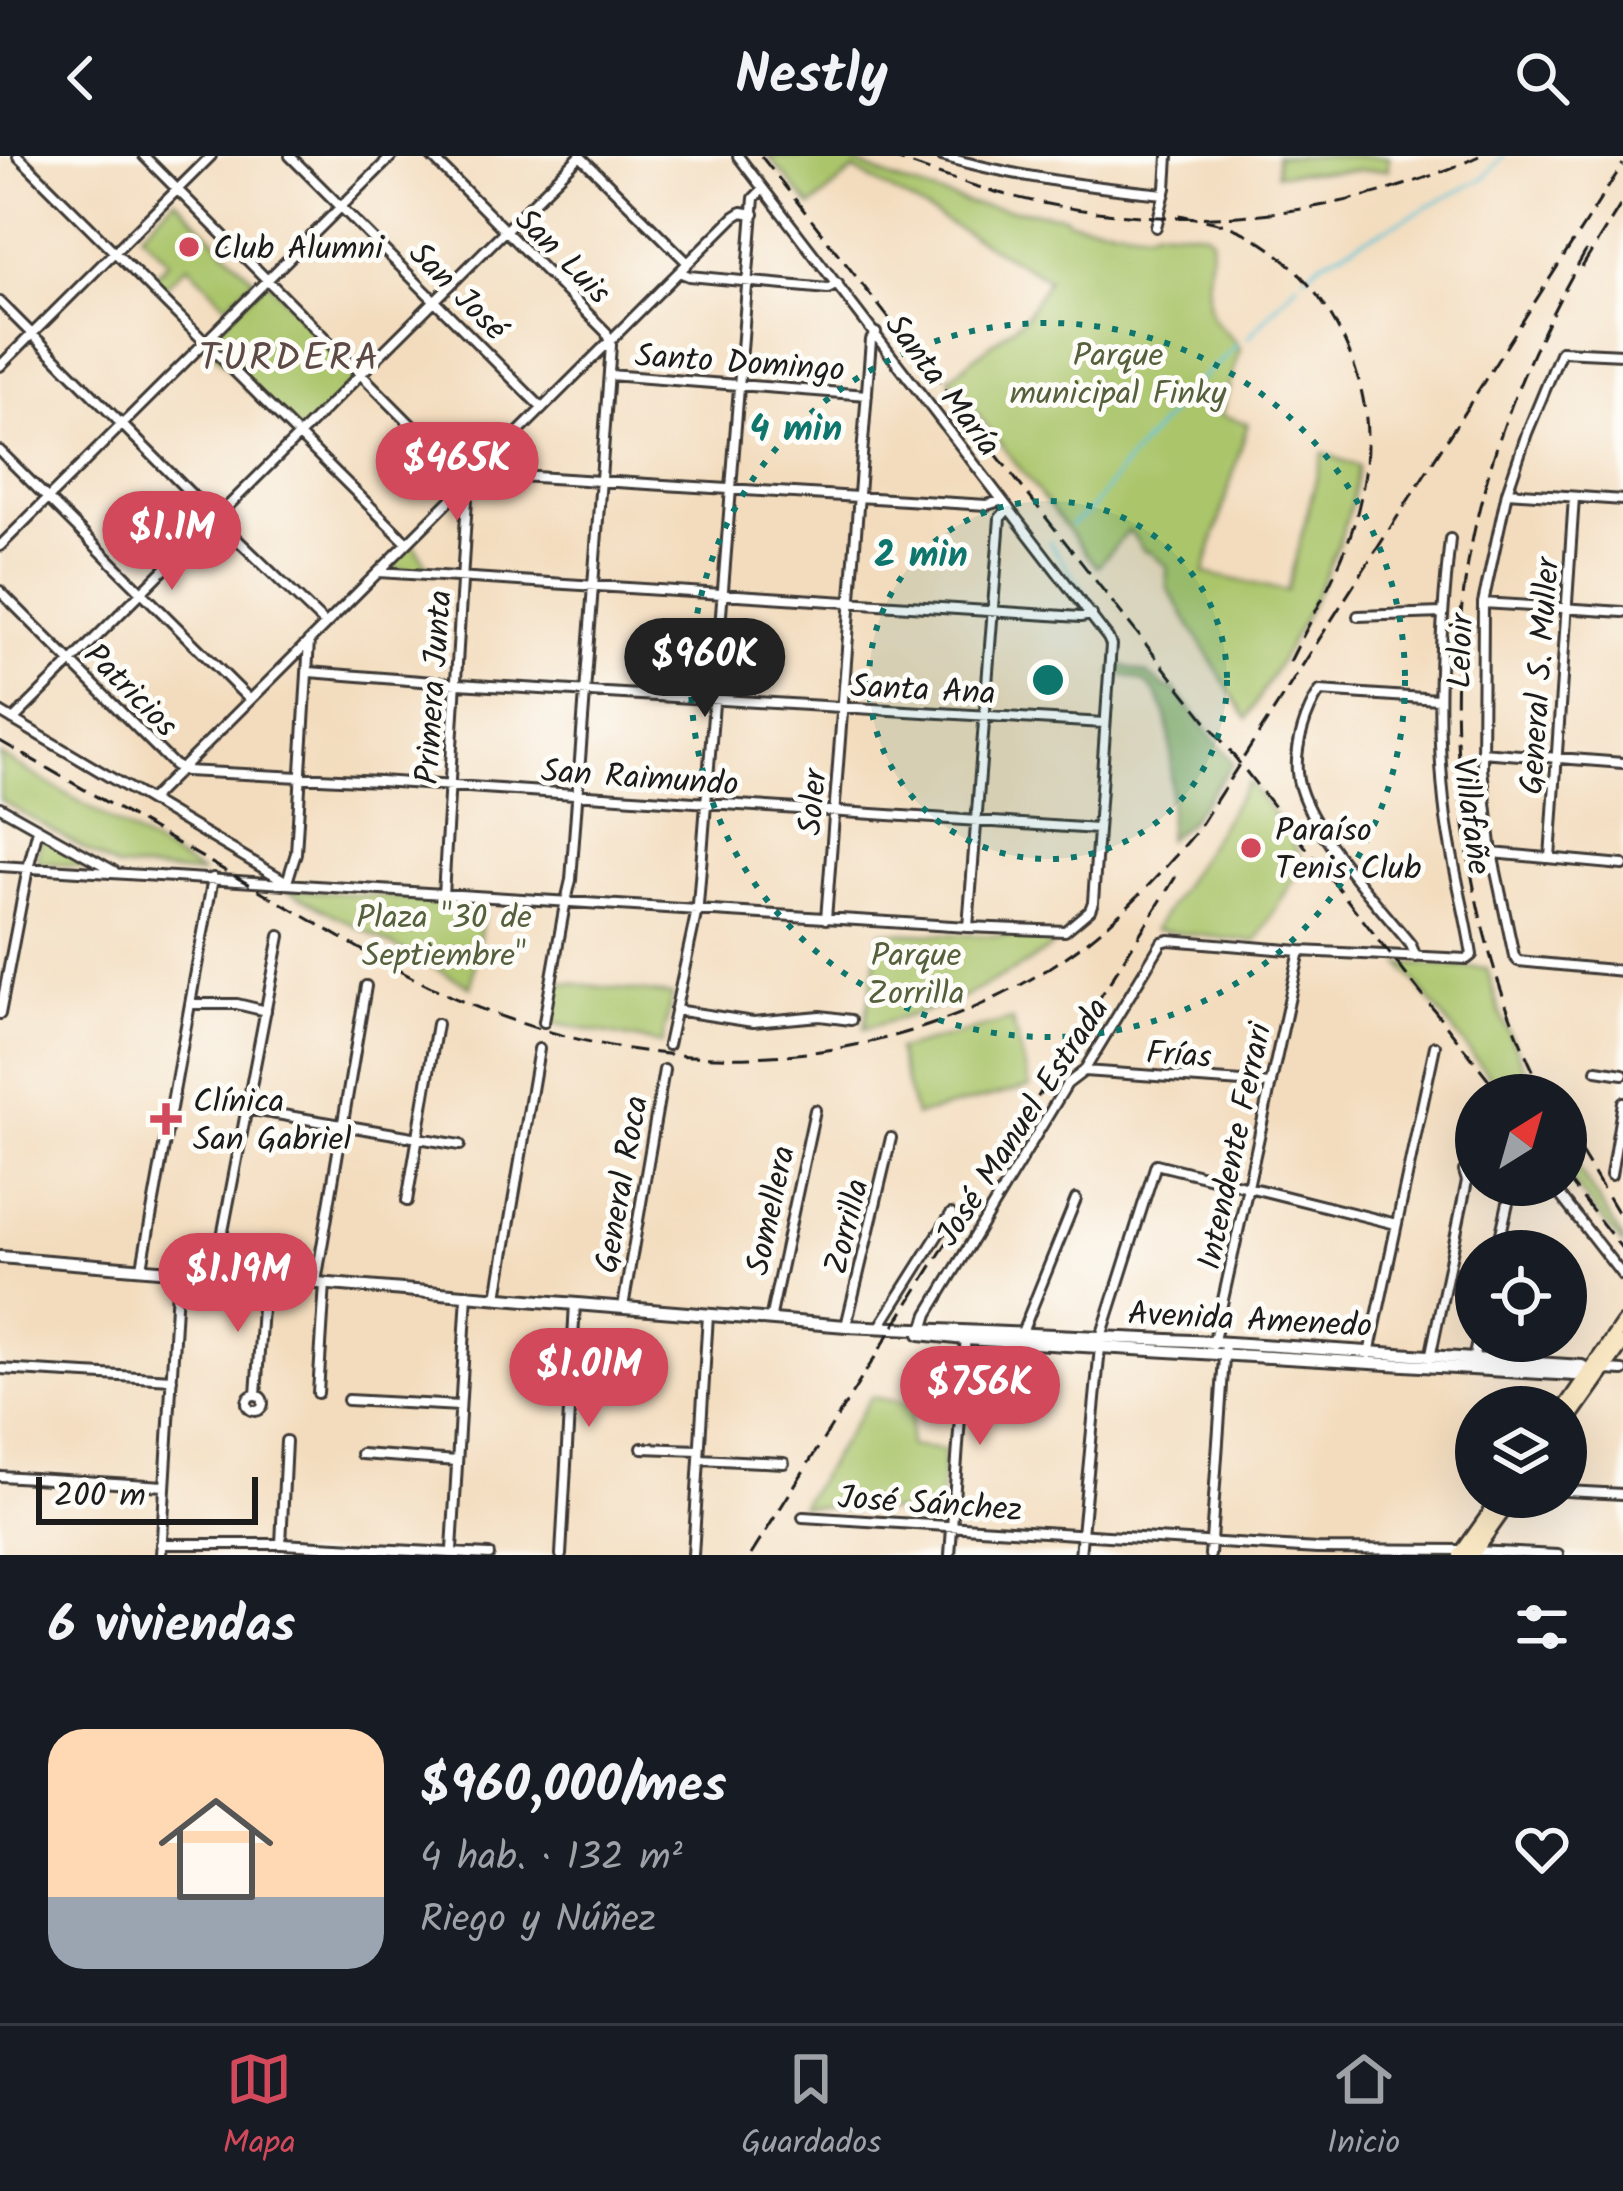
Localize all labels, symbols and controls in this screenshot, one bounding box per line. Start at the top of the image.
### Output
text: Nestly [735,35,888,121]
icon: back [48,45,114,111]
icon: search [1509,45,1575,111]
street label: San Luis [500,196,623,319]
place label: Club Alumni [213,224,384,277]
street label: San José [394,230,520,356]
marker: Club Alumni [176,234,202,260]
street label: Santa María [870,303,1013,469]
district label: TURDERA [199,329,381,391]
street label: Santo Domingo [633,331,846,398]
park label: Parque municipal Finky [1010,331,1227,422]
text: 4 min [750,402,842,459]
pin: $465K [373,422,541,524]
text: $465K [403,430,511,492]
pin: $1.1M [88,491,256,593]
text: $1.1M [129,499,215,561]
text: 2 min [874,528,968,585]
street label: General S. Muller [1507,554,1576,797]
street label: Primera Junta [402,588,469,786]
street label: Leloir [1435,611,1490,689]
pin: $960K [621,618,789,720]
text: $960K [651,626,759,688]
street label: Patricios [70,632,189,751]
centre of rings [1027,659,1069,701]
street label: Santa Ana [849,661,997,722]
street label: San Raimundo [539,746,740,813]
street label: Villafañe [1435,755,1504,878]
street label: Soler [785,765,844,838]
place label: Paraíso Tenis Club [1275,806,1421,897]
marker: Paraíso Tenis Club [1238,835,1264,861]
park label: Plaza "30 de Septiembre" [356,893,532,984]
park label: Parque Zorrilla [868,931,964,1022]
street label: José Manuel Estrada [923,988,1125,1258]
street label: Intendente Ferrari [1184,1017,1289,1275]
street label: Frías [1144,1028,1213,1085]
north arrow [1455,1074,1587,1206]
map controls [1455,1074,1587,1518]
place label: Clínica San Gabriel [193,1077,352,1168]
street label: General Roca [582,1092,665,1278]
marker: Clínica San Gabriel [150,1103,182,1135]
street label: Somellera [733,1141,812,1280]
street label: Zorrilla [811,1173,886,1280]
button: locate [1455,1230,1587,1362]
pin: $1.19M [140,1233,336,1335]
text: $1.19M [185,1241,291,1303]
street label: Avenida Amenedo [1126,1289,1373,1354]
pin: $1.01M [491,1328,687,1430]
text: $1.01M [536,1336,642,1398]
pin: $756K [896,1346,1064,1448]
text: $756K [927,1354,1033,1416]
button: layers [1455,1386,1587,1518]
scale bar [36,1471,258,1524]
text: 200 m [54,1471,146,1524]
street label: José Sánchez [836,1473,1024,1538]
text: 6 viviendas [48,1587,295,1668]
icon: filters [1509,1594,1575,1660]
text: $960,000/mes [420,1747,727,1828]
icon: home [144,1777,288,1921]
icon: heart [1509,1816,1575,1882]
text: 4 hab. · 132 m² [420,1828,682,1890]
text: Riego y Núñez [420,1890,656,1952]
tab: Mapa [223,2046,296,2171]
tab: Guardados [741,2046,881,2171]
tab: Inicio [1327,2046,1400,2171]

